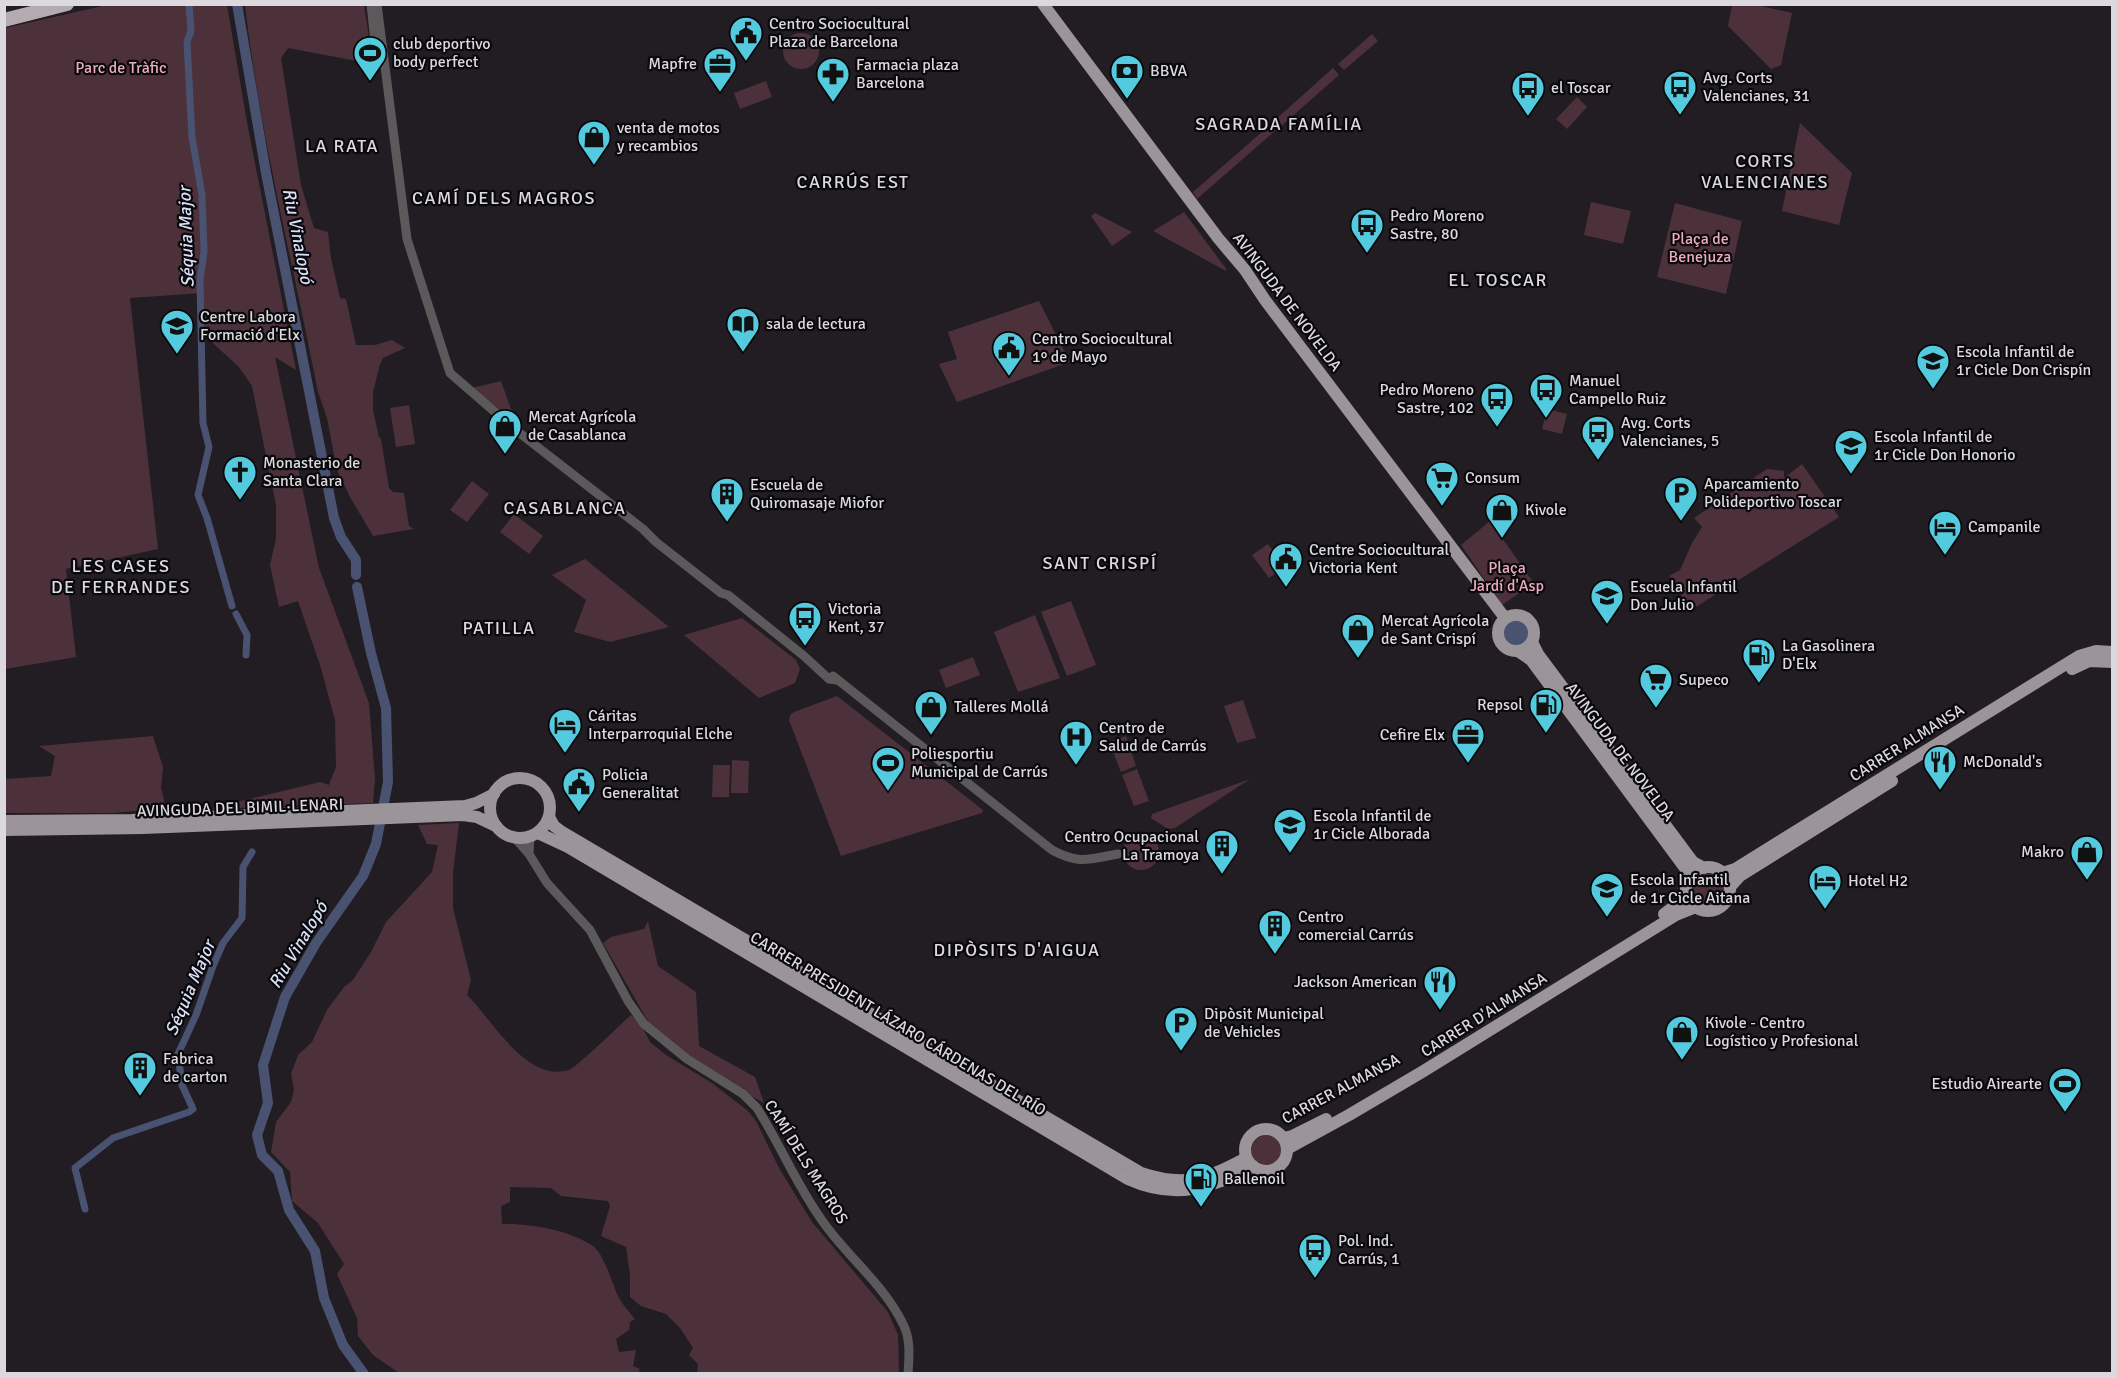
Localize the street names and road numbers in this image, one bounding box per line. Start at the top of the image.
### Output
street label: AVINGUDA DE NOVELDA [1228,229,1346,376]
street label: AVINGUDA DE NOVELDA [1561,679,1679,826]
street label: CARRER ALMANSA [1846,700,1968,786]
street label: AVINGUDA DEL BIMIL·LENARI [136,794,344,822]
street label: CARRER PRESIDENT LÁZARO CÁRDENAS DEL RÍO [746,927,1050,1121]
street label: CARRER D'ALMANSA [1417,968,1551,1062]
street label: CARRER ALMANSA [1278,1049,1404,1129]
street label: CAMÍ DELS MAGROS [760,1096,852,1228]

